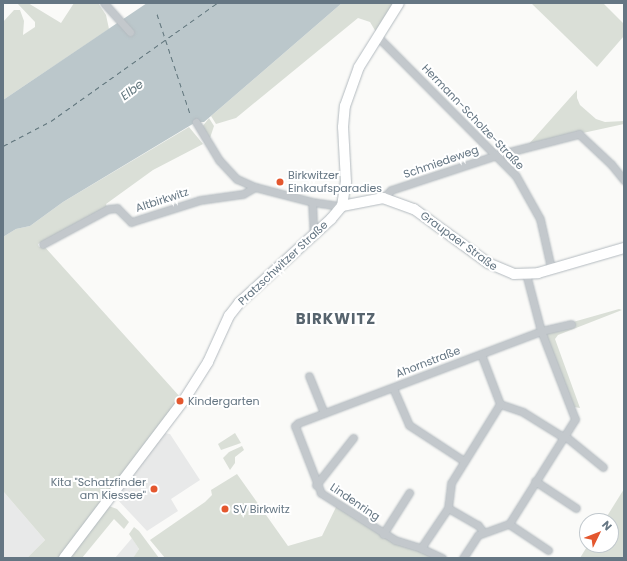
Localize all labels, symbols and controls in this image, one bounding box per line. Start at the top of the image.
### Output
street label: Hermann-Scholze-Straße [419,62,527,172]
water label: Elbe [118,77,146,103]
street label: Schmiedeweg [402,143,480,181]
place label: Birkwitzer Einkaufsparadies [288,169,382,195]
marker: Birkwitzer Einkaufsparadies [275,177,285,187]
street label: Altbirkwitz [134,185,190,215]
street label: Graupaer Straße [418,209,500,273]
street label: Pratzschwitzer Straße [236,218,330,308]
district label: BIRKWITZ [296,310,376,328]
street label: Ahornstraße [394,344,462,380]
place label: Kindergarten [188,394,260,408]
marker: Kindergarten [175,396,185,406]
place label: Kita "Schatzfinder am Kiessee" [51,476,146,502]
street label: Lindenring [328,481,382,523]
marker: Kita "Schatzfinder am Kiessee" [149,484,159,494]
place label: SV Birkwitz [233,502,290,516]
marker: SV Birkwitz [220,504,230,514]
north arrow [579,513,619,553]
text: N [598,517,616,534]

